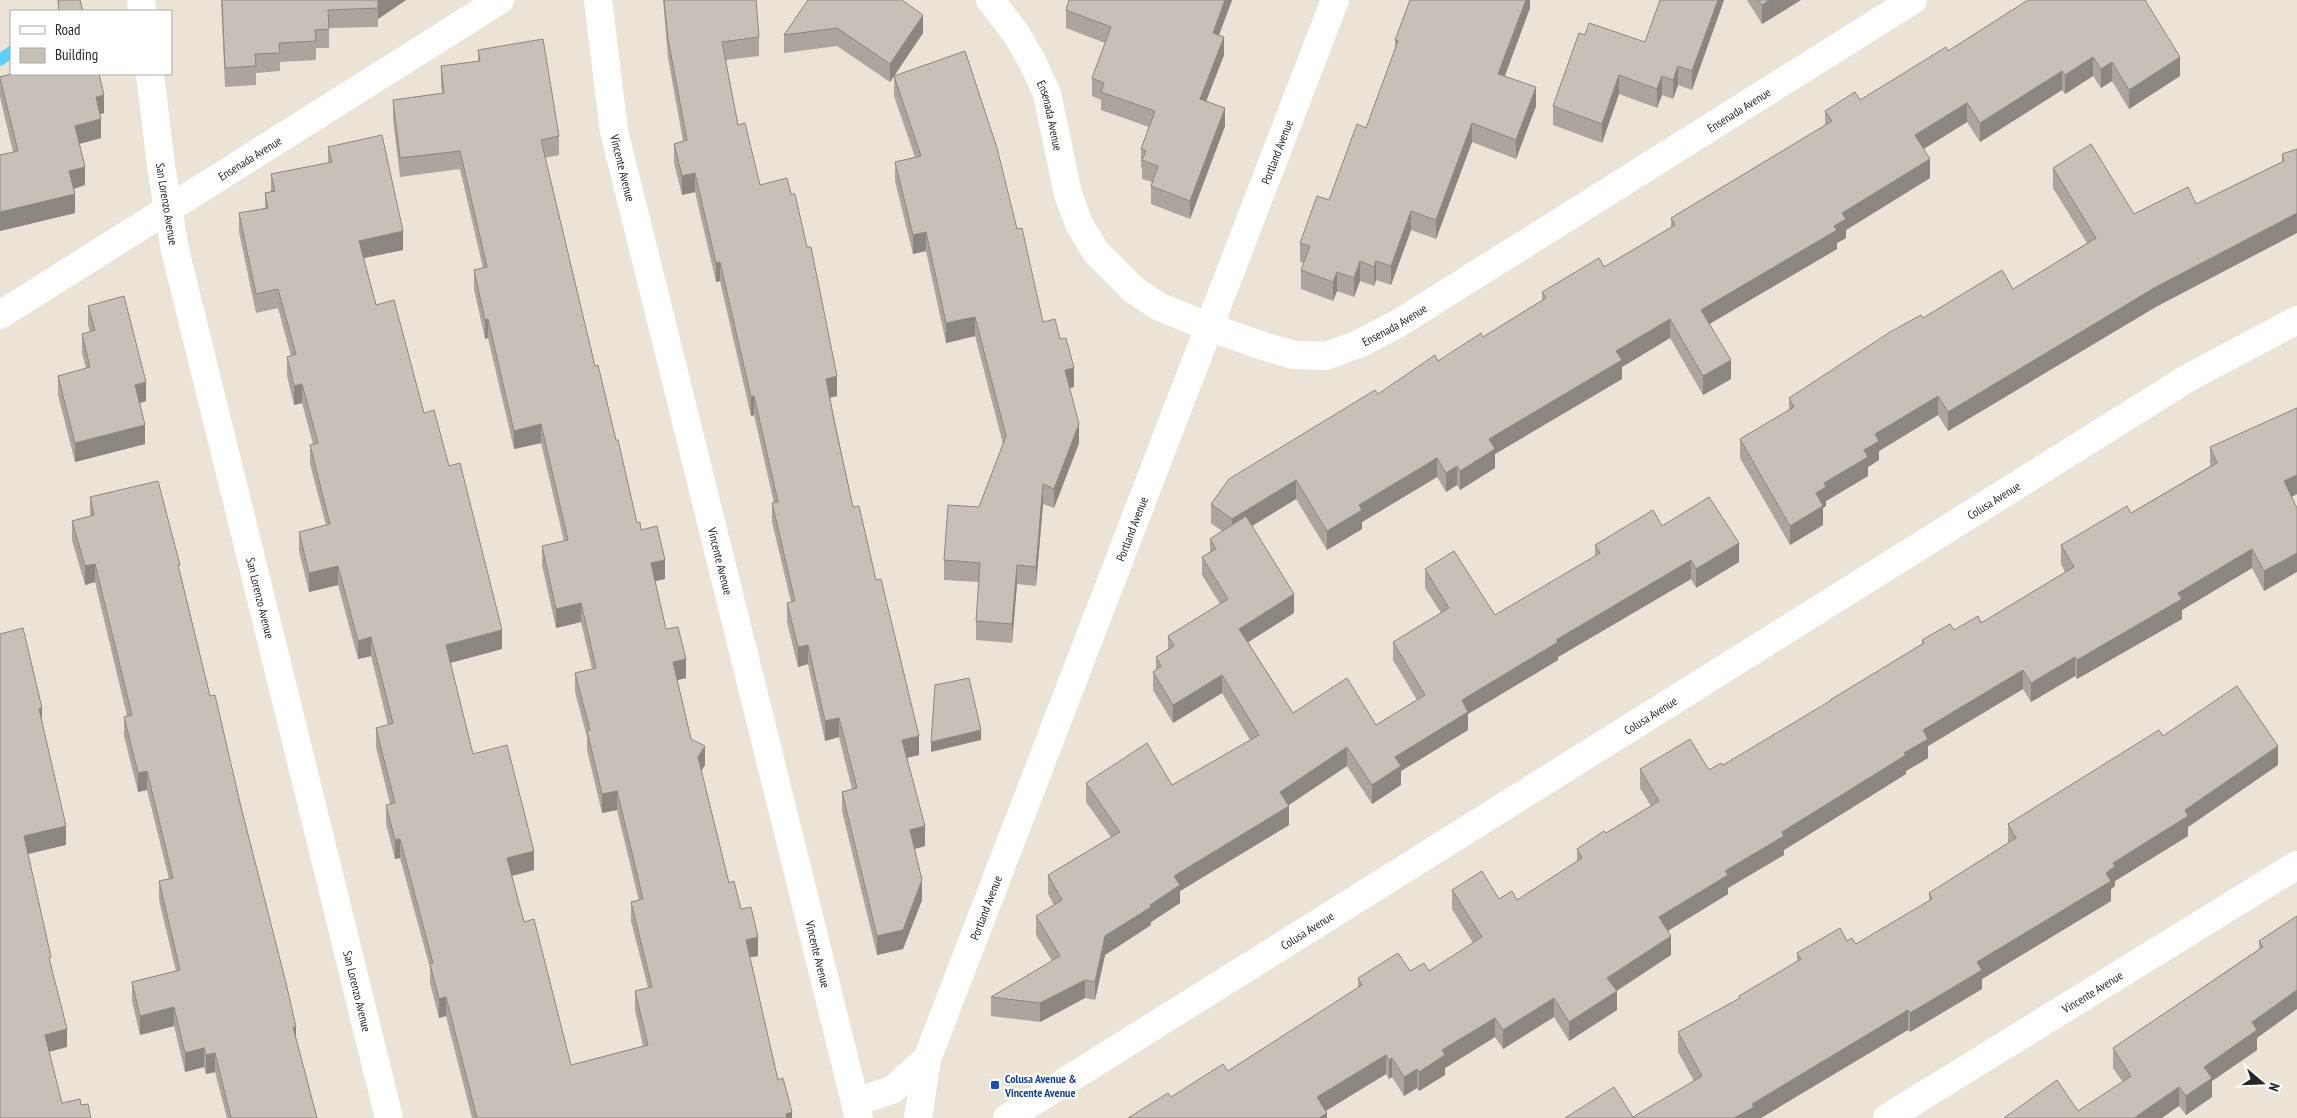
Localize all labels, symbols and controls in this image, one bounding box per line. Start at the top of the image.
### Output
legend [10,10,172,75]
text: Road [55,20,81,39]
text: Building [55,45,98,64]
street label: Ensenada Avenue [1034,78,1066,152]
street label: Ensenada Avenue [1704,84,1773,135]
street label: Portland Avenue [1257,117,1296,186]
street label: Ensenada Avenue [215,132,284,183]
street label: Vincente Avenue [607,132,639,203]
street label: San Lorenzo Avenue [153,162,182,246]
street label: Ensenada Avenue [1359,300,1429,349]
street label: Colusa Avenue [1964,478,2023,522]
street label: Portland Avenue [1112,494,1151,563]
street label: Vincente Avenue [705,525,736,596]
street label: San Lorenzo Avenue [244,556,278,640]
street label: Colusa Avenue [1621,693,1680,737]
street label: Portland Avenue [966,873,1005,942]
street label: Colusa Avenue [1278,908,1336,952]
street label: Vincente Avenue [803,918,834,989]
street label: San Lorenzo Avenue [340,949,375,1033]
street label: Vincente Avenue [2058,967,2125,1016]
north arrow [2237,1058,2287,1108]
place label: Colusa Avenue & Vincente Avenue [1004,1071,1077,1100]
marker: Colusa Avenue & Vincente Avenue [989,1079,1001,1091]
text: N [2265,1081,2284,1094]

